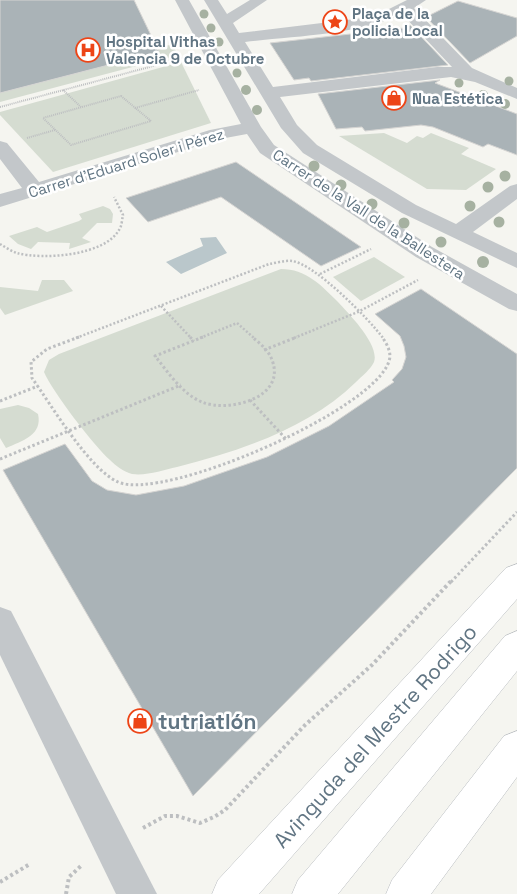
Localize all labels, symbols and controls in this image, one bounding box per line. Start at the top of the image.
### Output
place label: Plaça de la policia Local [352,4,443,40]
place icon: Plaça de la policia Local [322,9,348,35]
place label: Hospital Vithas Valencia 9 de Octubre [106,32,265,68]
hospital icon: Hospital Vithas Valencia 9 de Octubre [75,37,101,63]
shop icon: Nua Estética [381,85,407,111]
place label: Nua Estética [412,89,503,108]
street label: Carrer d'Eduard Soler i Pérez [26,124,226,202]
street label: Carrer de la Vall de la Ballestera [269,145,469,283]
street label: Avinguda del Mestre Rodrigo [267,619,483,853]
shop icon: tutriatlón [127,708,153,734]
place label: tutriatlón [158,708,256,735]

